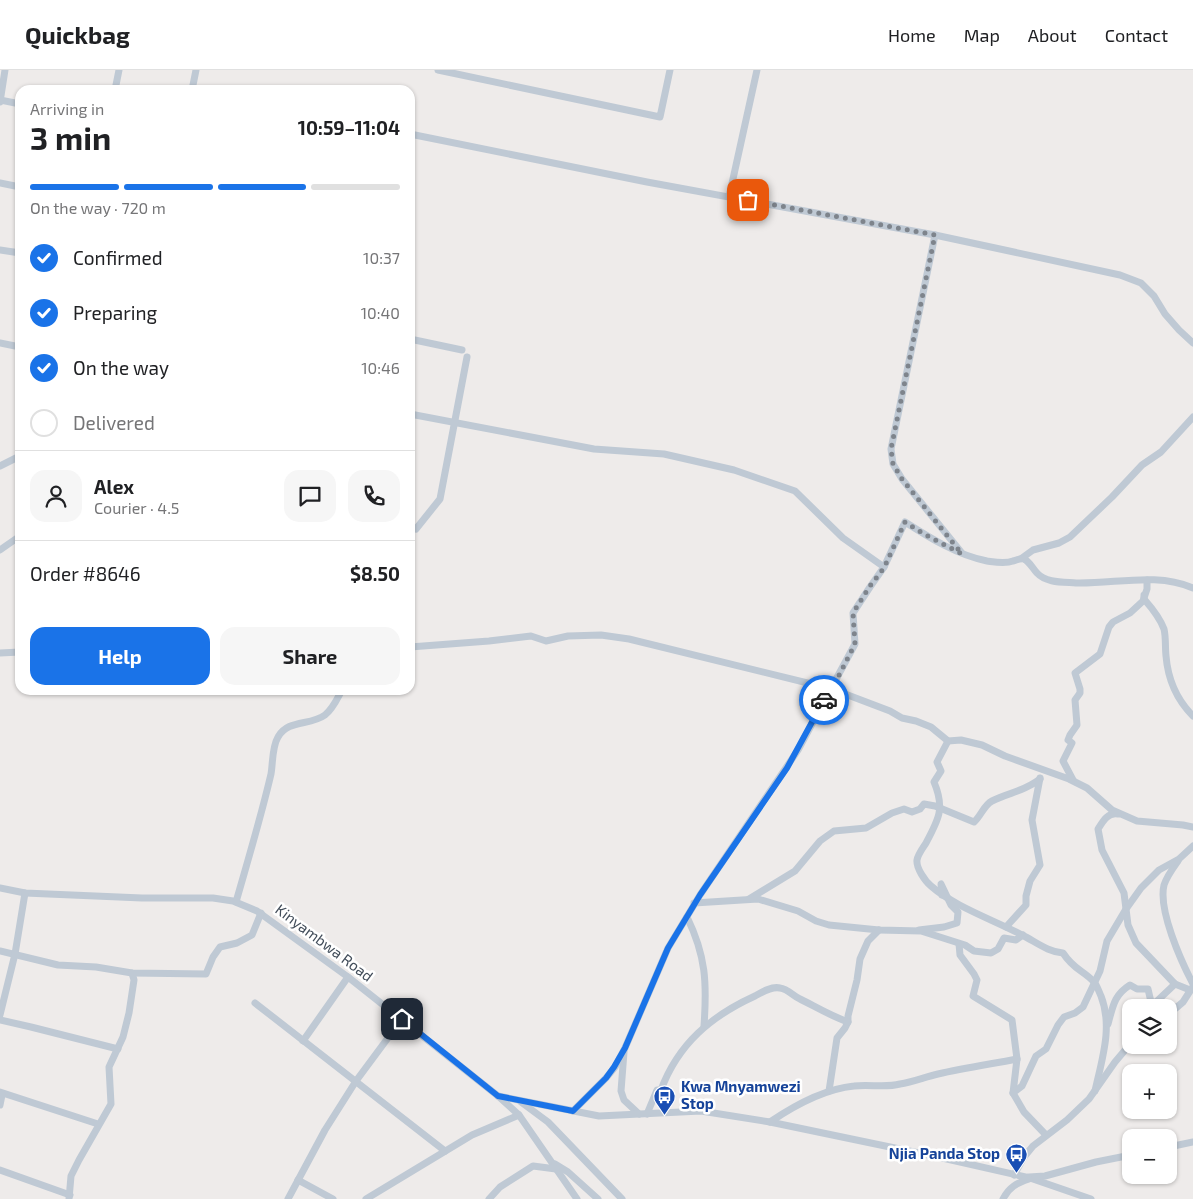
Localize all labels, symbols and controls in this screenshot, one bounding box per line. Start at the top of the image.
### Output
text: Quickbag [25,20,130,49]
text: Home [888,24,936,46]
text: Map [964,24,1000,46]
text: About [1028,24,1077,46]
text: Contact [1105,24,1168,46]
text: Arriving in [30,99,104,118]
text: 10:59–11:04 [298,116,400,139]
text: 3 min [30,118,111,156]
pin [727,179,769,221]
icon: bag [734,186,762,214]
text: On the way · 720 m [30,198,166,217]
icon: check [30,244,58,272]
text: Confirmed [73,246,163,269]
text: 10:37 [363,248,400,267]
icon: check [30,299,58,327]
text: Preparing [73,301,157,324]
text: 10:40 [361,303,400,322]
icon: check [30,354,58,382]
text: On the way [73,356,169,379]
text: 10:46 [361,358,400,377]
text: Delivered [73,411,155,434]
button: person [30,470,82,522]
button: chat [284,470,336,522]
button: phone [348,470,400,522]
text: Alex [94,475,134,498]
text: Courier · 4.5 [94,498,179,517]
text: Order #8646 [30,562,141,585]
text: $8.50 [350,562,400,585]
button: Help [30,627,210,685]
button: Share [220,627,400,685]
courier [799,675,849,725]
icon: car [810,686,838,714]
street label: Kinyambwa Road [272,900,377,985]
pin [381,998,423,1040]
map controls [1122,999,1177,1184]
button: layers [1122,999,1177,1054]
icon: home [388,1005,416,1033]
button: + [1122,1064,1177,1119]
place label: Kwa Mnyamwezi Stop [681,1077,801,1112]
bus stop icon: Kwa Mnyamwezi Stop [653,1084,677,1115]
button: − [1122,1129,1177,1184]
bus stop icon: Njia Panda Stop [1004,1142,1028,1173]
place label: Njia Panda Stop [889,1144,1000,1162]

